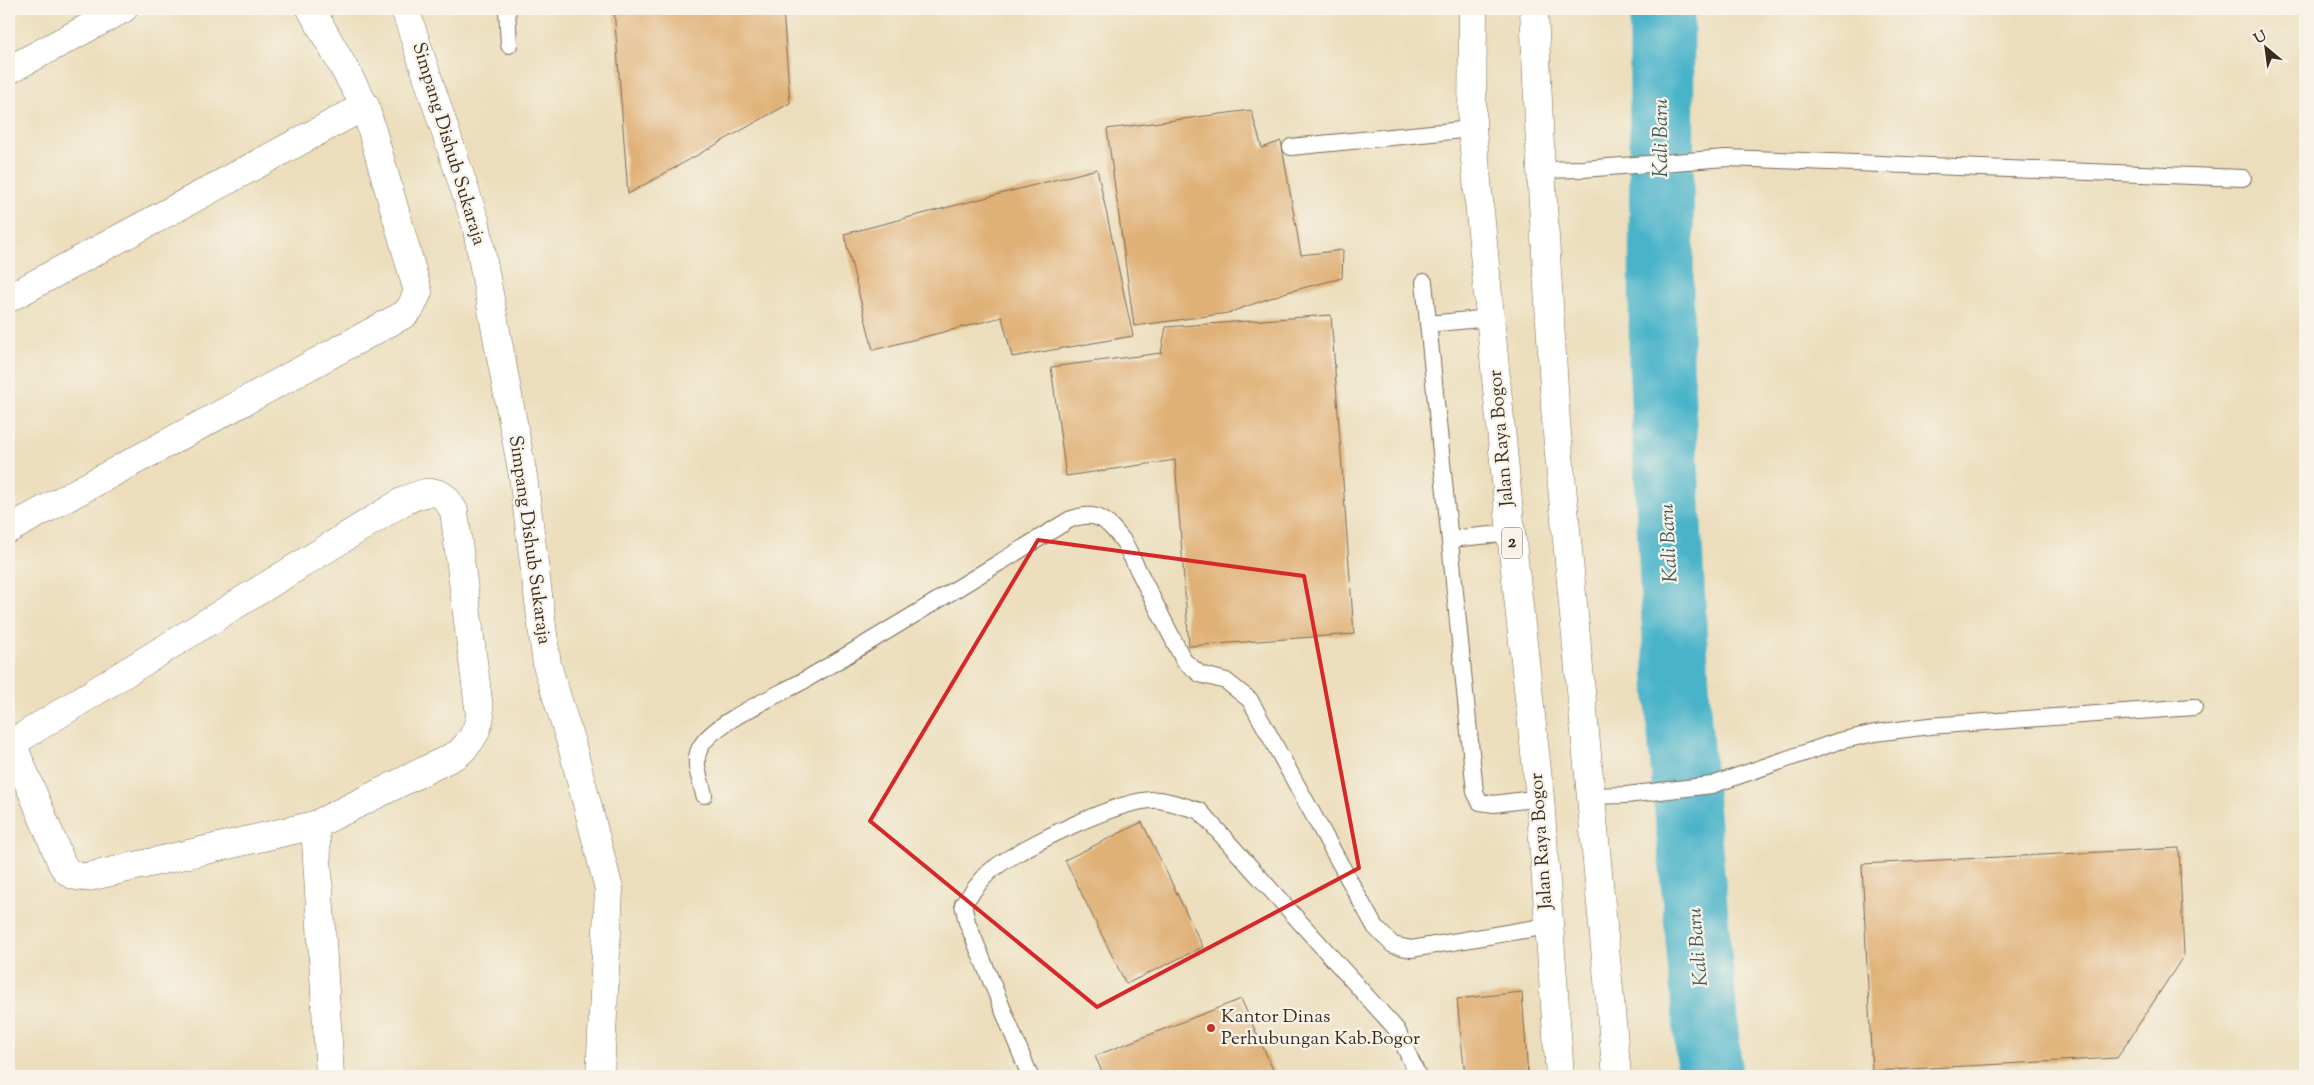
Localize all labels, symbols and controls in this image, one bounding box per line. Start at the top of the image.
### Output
north arrow [2242,22,2292,72]
text: U [2251,27,2271,50]
street label: Simpang Dishub Sukaraja [404,39,492,249]
water label: Kali Baru [1648,98,1677,178]
street label: Jalan Raya Bogor [1483,369,1522,508]
street label: Simpang Dishub Sukaraja [501,434,557,646]
water label: Kali Baru [1653,502,1687,583]
road number: 2 [1502,528,1522,558]
street label: Jalan Raya Bogor [1524,772,1560,911]
water label: Kali Baru [1681,906,1717,988]
place label: Kantor Dinas Perhubungan Kab.Bogor [1221,1004,1420,1053]
marker: Kantor Dinas Perhubungan Kab.Bogor [1205,1022,1217,1034]

